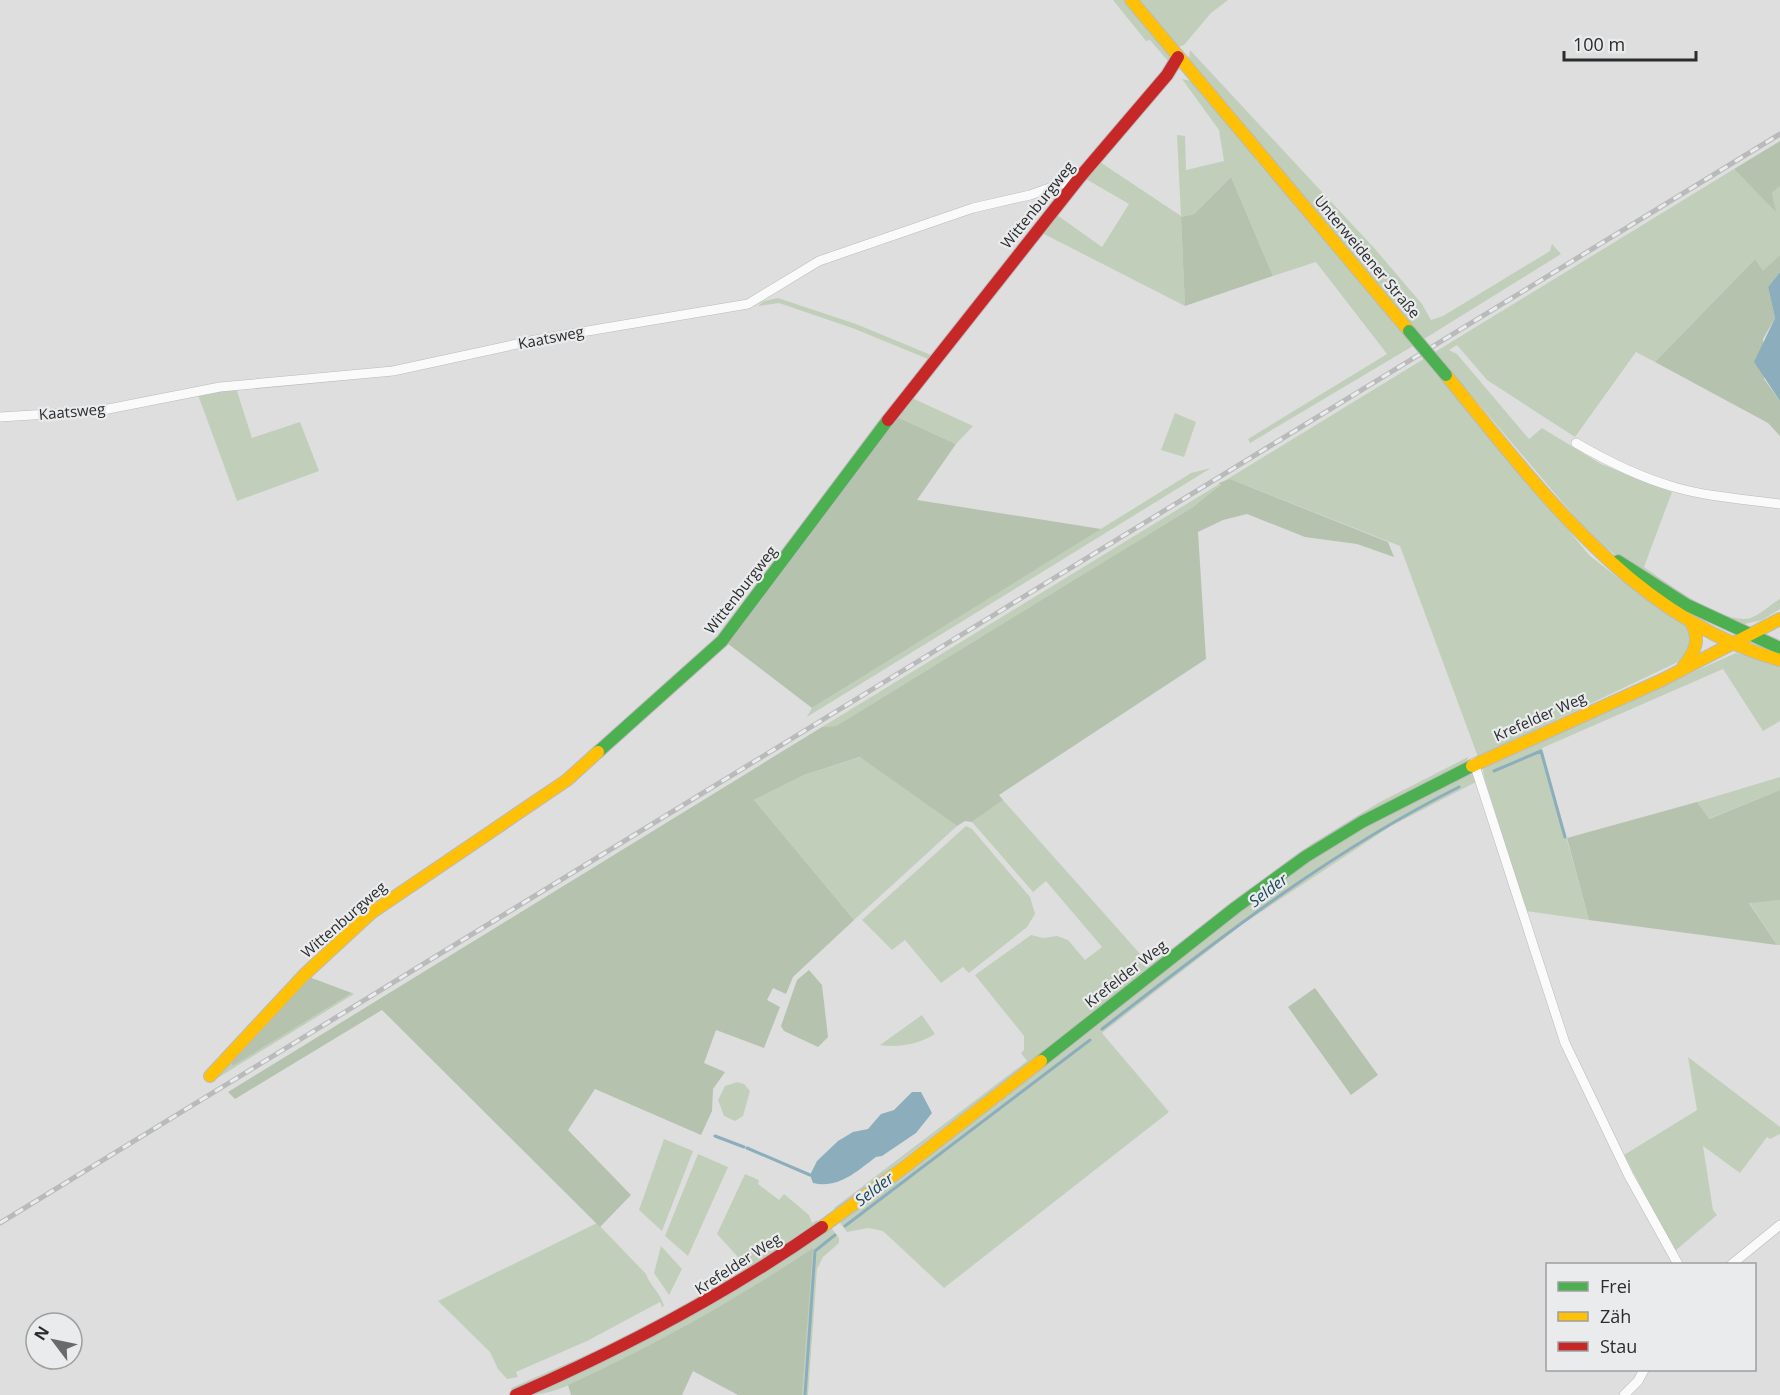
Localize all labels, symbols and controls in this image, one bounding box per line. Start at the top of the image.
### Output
scale bar [1564,24,1696,62]
text: 100 m [1573,32,1625,56]
street label: Wittenburgweg [996,157,1079,252]
street label: Unterweidener Straße [1310,191,1425,322]
street label: Kaatsweg [516,321,585,353]
street label: Kaatsweg [38,398,106,424]
street label: Wittenburgweg [699,541,781,638]
street label: Krefelder Weg [1490,687,1589,745]
water label: Selder [1244,868,1293,912]
street label: Wittenburgweg [296,877,390,962]
street label: Krefelder Weg [1080,935,1171,1012]
water label: Selder [850,1167,899,1211]
street label: Krefelder Weg [690,1228,784,1299]
legend [1546,1263,1756,1371]
text: Frei [1600,1274,1631,1298]
text: Zäh [1600,1304,1631,1328]
north arrow [24,1311,84,1371]
text: N [29,1322,54,1344]
text: Stau [1600,1334,1637,1358]

